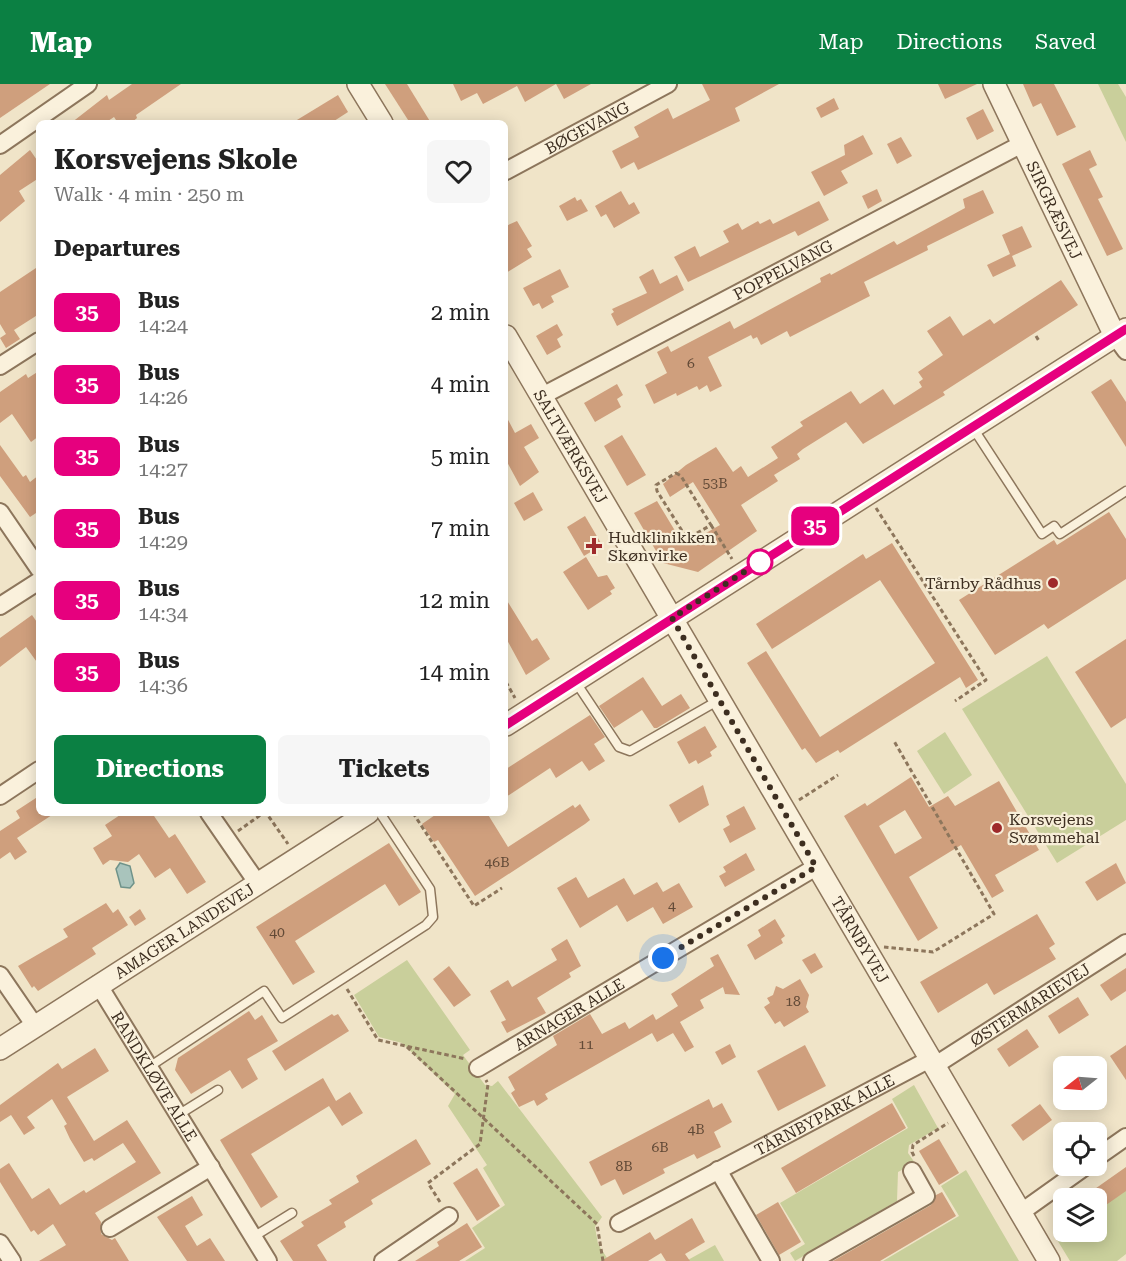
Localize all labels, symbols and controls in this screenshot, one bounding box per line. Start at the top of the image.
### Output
text: Map [30,26,92,59]
text: Map [819,30,863,54]
text: Directions [896,30,1002,54]
text: Saved [1035,30,1096,54]
street label: BØGEVANG [542,97,633,158]
button: heart [427,140,490,203]
text: Korsvejens Skole [54,143,298,176]
street label: SIRGRÆSVEJ [1023,158,1086,262]
text: Walk · 4 min · 250 m [54,182,244,206]
street label: POPPELVANG [730,235,836,303]
text: Departures [54,236,180,261]
text: Bus [138,288,180,313]
text: 35 [75,300,99,324]
text: 2 min [431,300,490,325]
text: 14:24 [138,313,188,337]
house number: 6 [687,355,695,371]
text: Bus [138,360,180,385]
text: 35 [75,372,99,396]
text: 4 min [431,372,490,397]
text: 14:26 [138,385,188,409]
street label: SALTVÆRKSVEJ [530,386,612,507]
text: Bus [138,432,180,457]
text: 35 [75,444,99,468]
text: 5 min [431,444,490,469]
text: 14:27 [138,457,188,481]
house number: 53B [702,475,728,491]
text: Bus [138,504,180,529]
line badge: 35 [788,506,842,546]
text: 35 [803,514,827,538]
text: 35 [75,516,99,540]
text: 7 min [431,516,490,541]
place label: Hudklinikken Skønvirke [608,528,715,565]
text: 14:29 [138,529,188,553]
marker: Hudklinikken Skønvirke [585,537,603,555]
unlabelled marker [747,549,773,575]
place label: Tårnby Rådhus [925,574,1041,593]
text: Bus [138,576,180,601]
marker: Tårnby Rådhus [1046,576,1060,590]
text: 35 [75,588,99,612]
text: 12 min [419,588,490,613]
text: 14:34 [138,601,188,625]
text: Bus [138,648,180,673]
text: 35 [75,660,99,684]
text: 14 min [419,660,490,685]
text: 14:36 [138,673,188,697]
button: Directions [54,735,266,804]
button: Tickets [278,735,490,804]
place label: Korsvejens Svømmehal [1009,810,1099,847]
marker: Korsvejens Svømmehal [990,821,1004,835]
house number: 46B [484,854,510,870]
street label: AMAGER LANDEVEJ [111,879,258,983]
street label: TÅRNBYVEJ [828,893,893,986]
house number: 4 [668,897,676,913]
house number: 40 [269,924,285,940]
your location [648,943,678,973]
street label: ØSTERMARIEVEJ [966,959,1094,1050]
street label: ARNAGER ALLE [511,974,628,1054]
house number: 18 [785,993,801,1009]
street label: RANDKLØVE ALLE [107,1008,202,1144]
house number: 11 [578,1036,594,1052]
north arrow [1053,1056,1107,1110]
map controls [1053,1056,1107,1242]
street label: TÅRNBYPARK ALLE [751,1070,897,1159]
house number: 4B [687,1121,705,1137]
button: locate [1053,1122,1107,1176]
house number: 6B [651,1139,669,1155]
house number: 8B [615,1158,633,1174]
button: layers [1053,1188,1107,1242]

